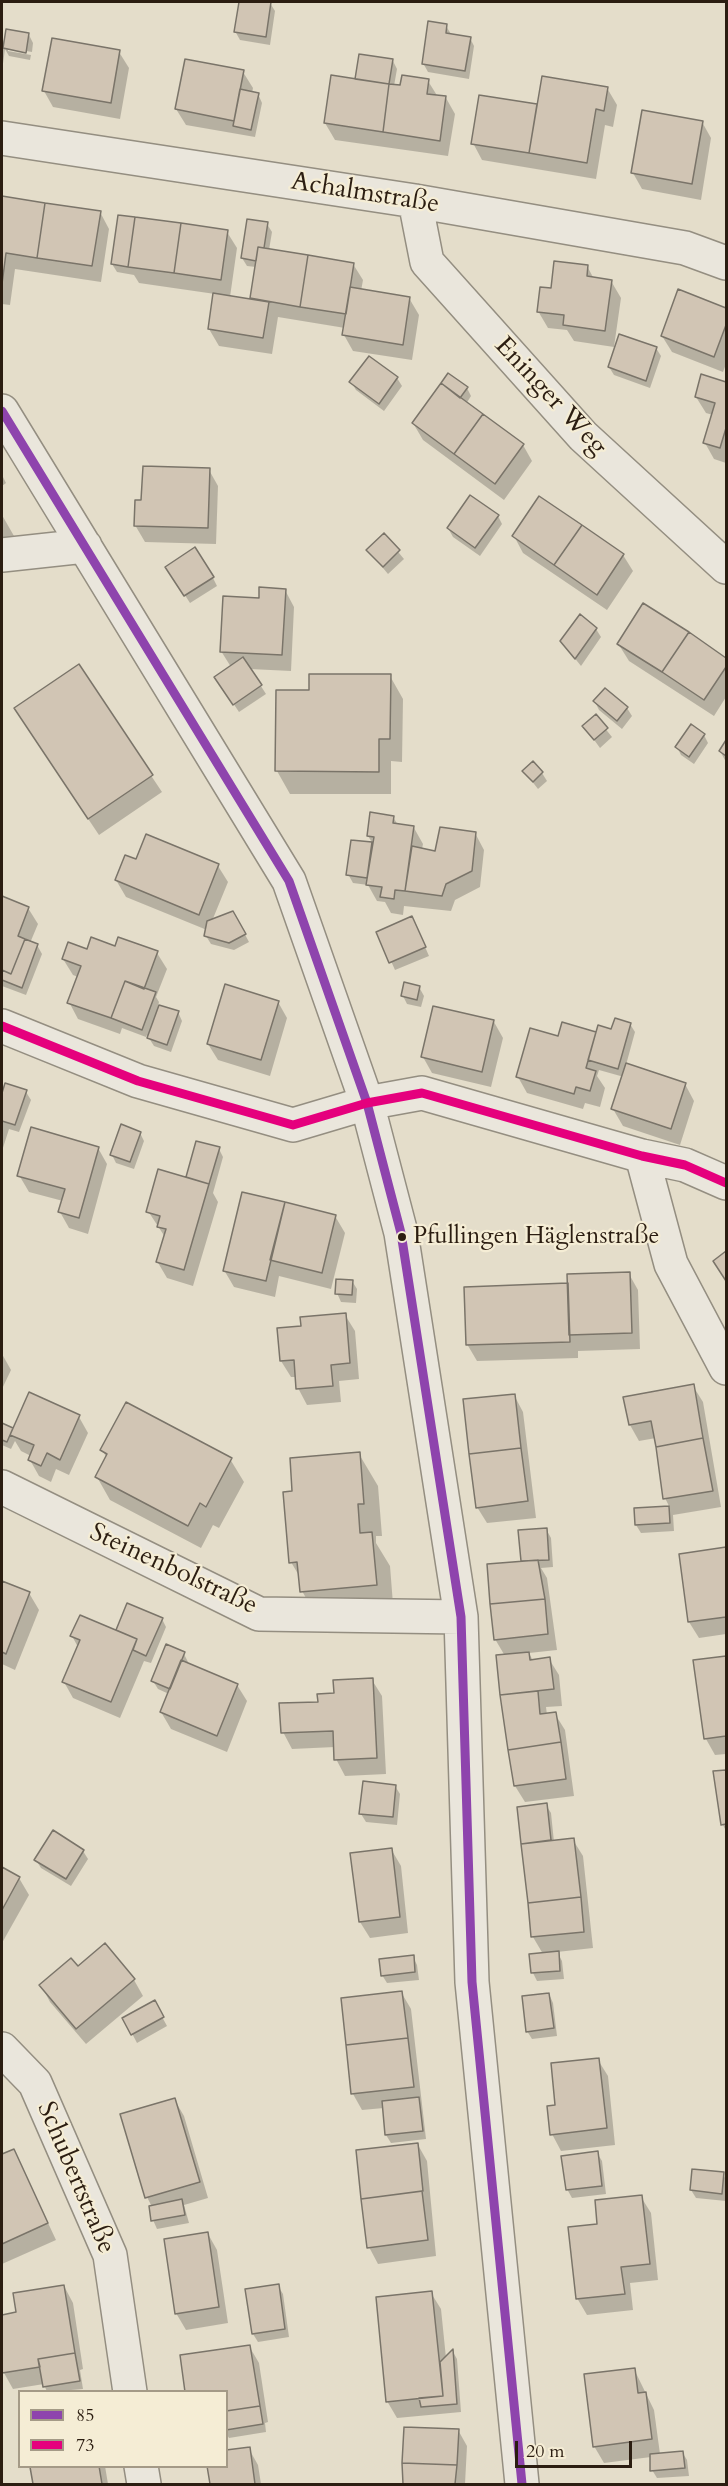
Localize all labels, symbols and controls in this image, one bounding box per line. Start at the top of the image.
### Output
street label: Achalmstraße [289,167,441,221]
street label: Eninger Weg [487,331,613,463]
place label: Pfullingen Häglenstraße [413,1223,659,1251]
marker: Pfullingen Häglenstraße [396,1231,408,1243]
street label: Steinenbolstraße [84,1518,262,1622]
street label: Schubertstraße [29,2097,121,2259]
legend [18,2390,228,2468]
text: 85 [76,2403,94,2428]
scale bar [518,2429,635,2467]
text: 73 [76,2433,94,2458]
text: 20 m [526,2439,565,2464]

